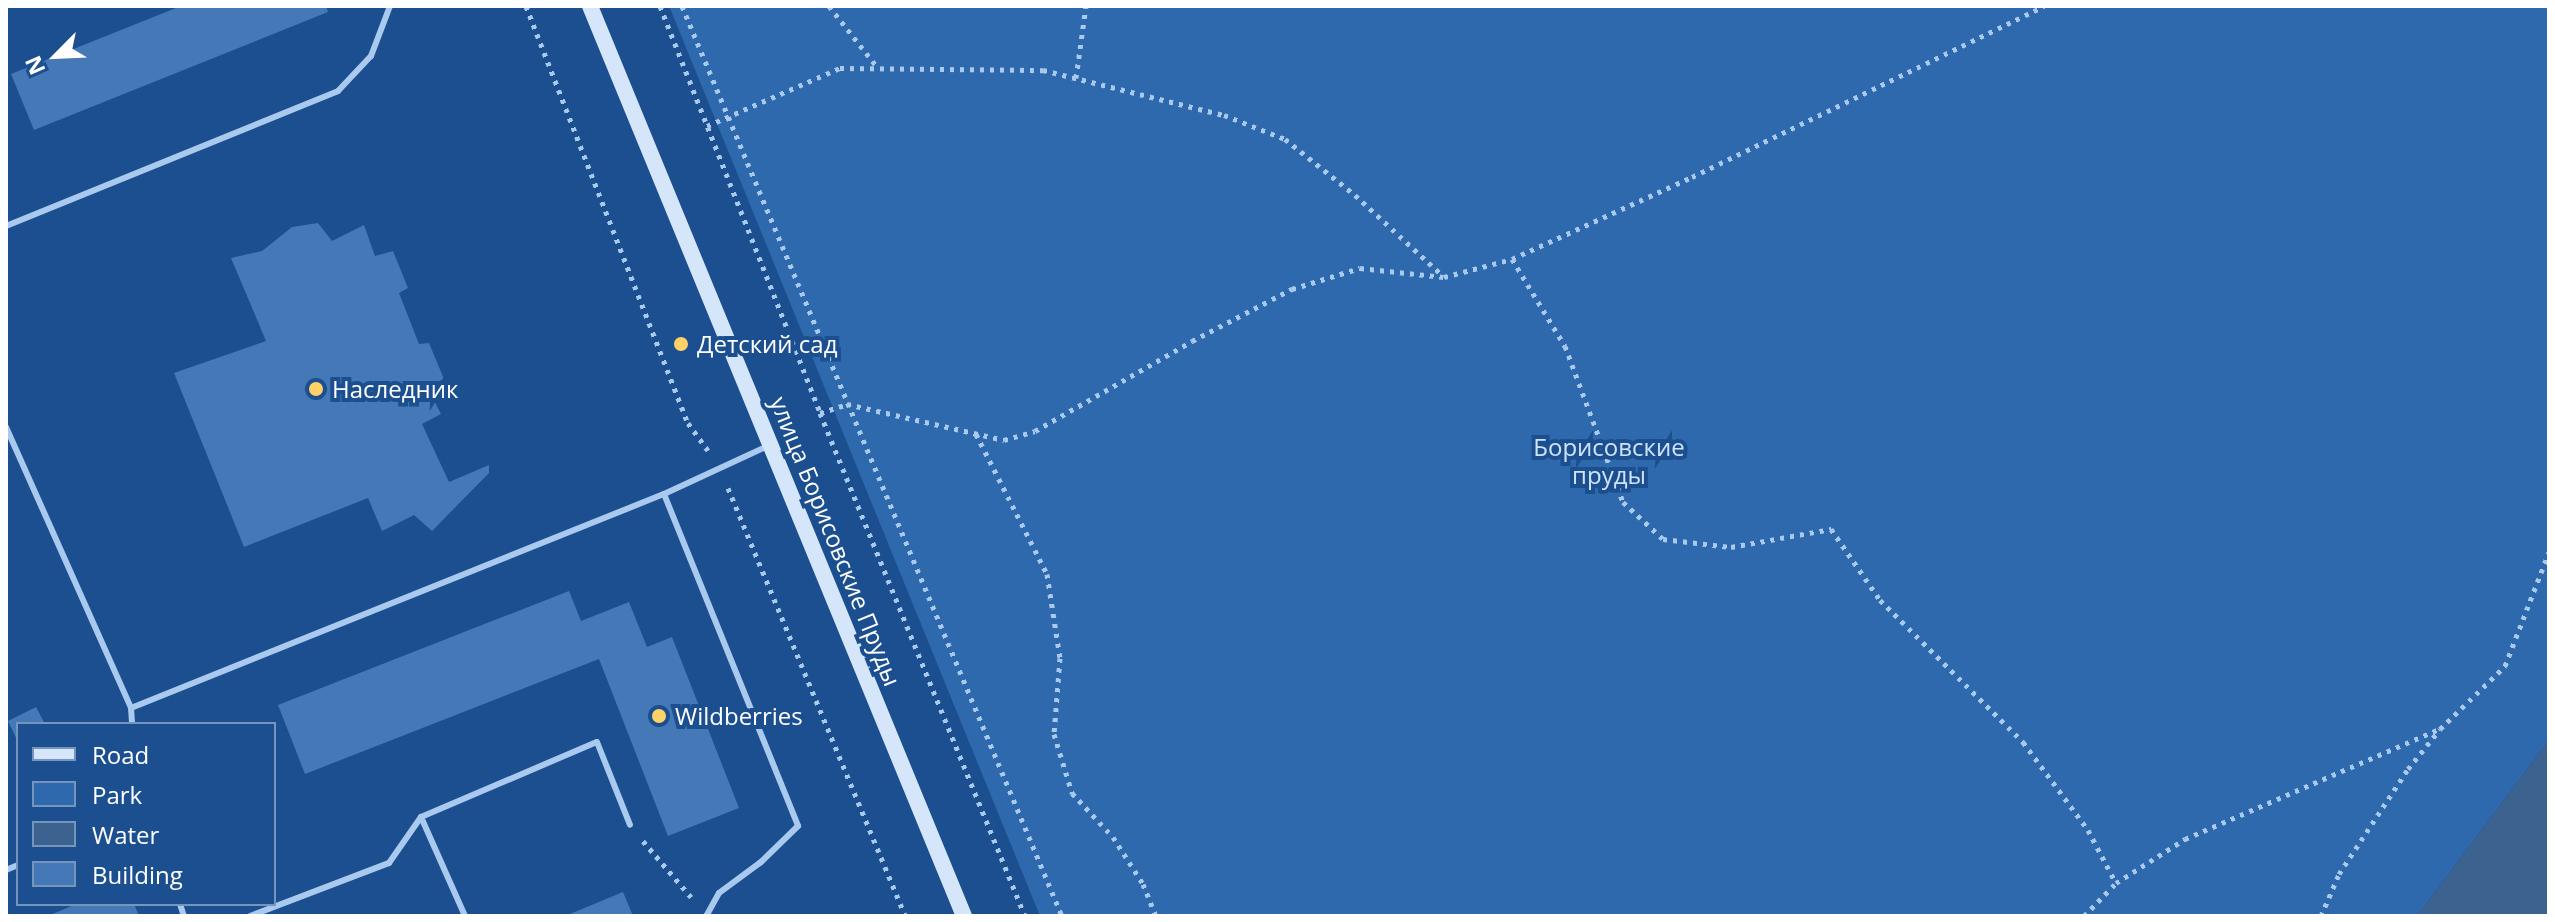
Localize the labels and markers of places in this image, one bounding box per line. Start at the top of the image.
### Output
place label: Детский сад [697,330,837,358]
marker: Детский сад [672,335,690,353]
place label: Наследник [332,375,458,403]
marker: Наследник [307,380,325,398]
place label: Wildberries [675,702,803,730]
marker: Wildberries [650,707,668,725]

